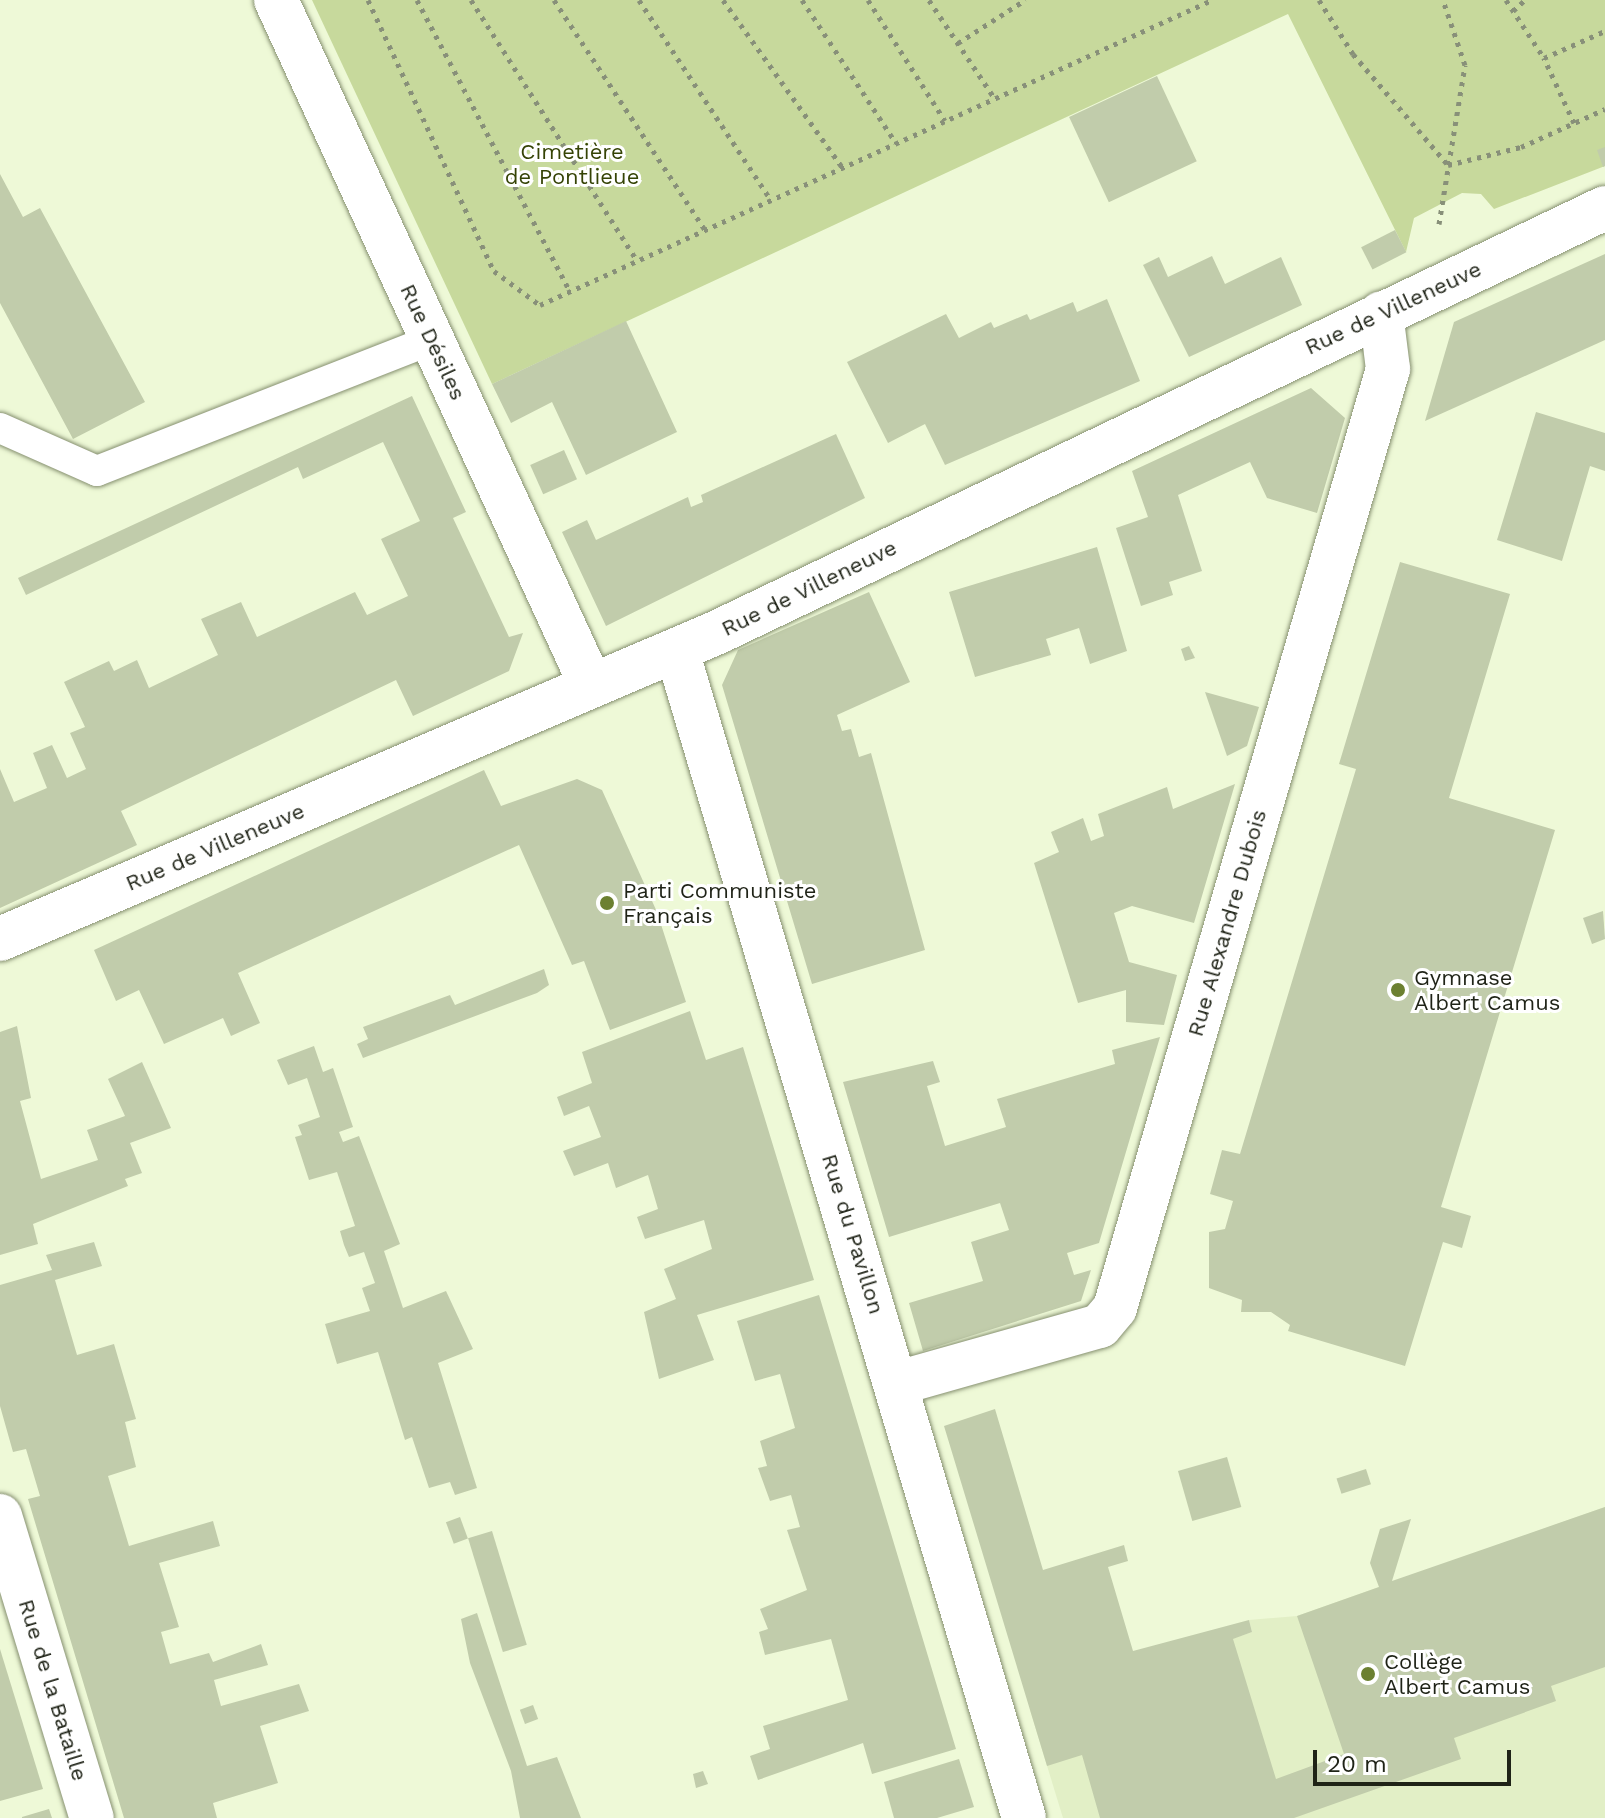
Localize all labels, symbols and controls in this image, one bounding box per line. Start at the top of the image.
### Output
park label: Cimetière de Pontlieue [505,138,639,190]
street label: Rue de Villeneuve [1300,255,1486,361]
street label: Rue Désiles [395,280,471,404]
street label: Rue de Villeneuve [717,534,901,642]
street label: Rue de Villeneuve [121,797,309,897]
street label: Rue Alexandre Dubois [1182,806,1272,1040]
place label: Parti Communiste Français [623,877,817,928]
marker: Parti Communiste Français [598,894,616,912]
place label: Gymnase Albert Camus [1414,964,1560,1016]
marker: Gymnase Albert Camus [1389,981,1407,999]
street label: Rue du Pavillon [816,1151,890,1317]
street label: Rue de la Bataille [13,1596,93,1784]
place label: Collège Albert Camus [1384,1648,1530,1700]
marker: Collège Albert Camus [1359,1665,1377,1683]
scale bar [1317,1734,1515,1784]
text: 20 m [1327,1750,1387,1778]

